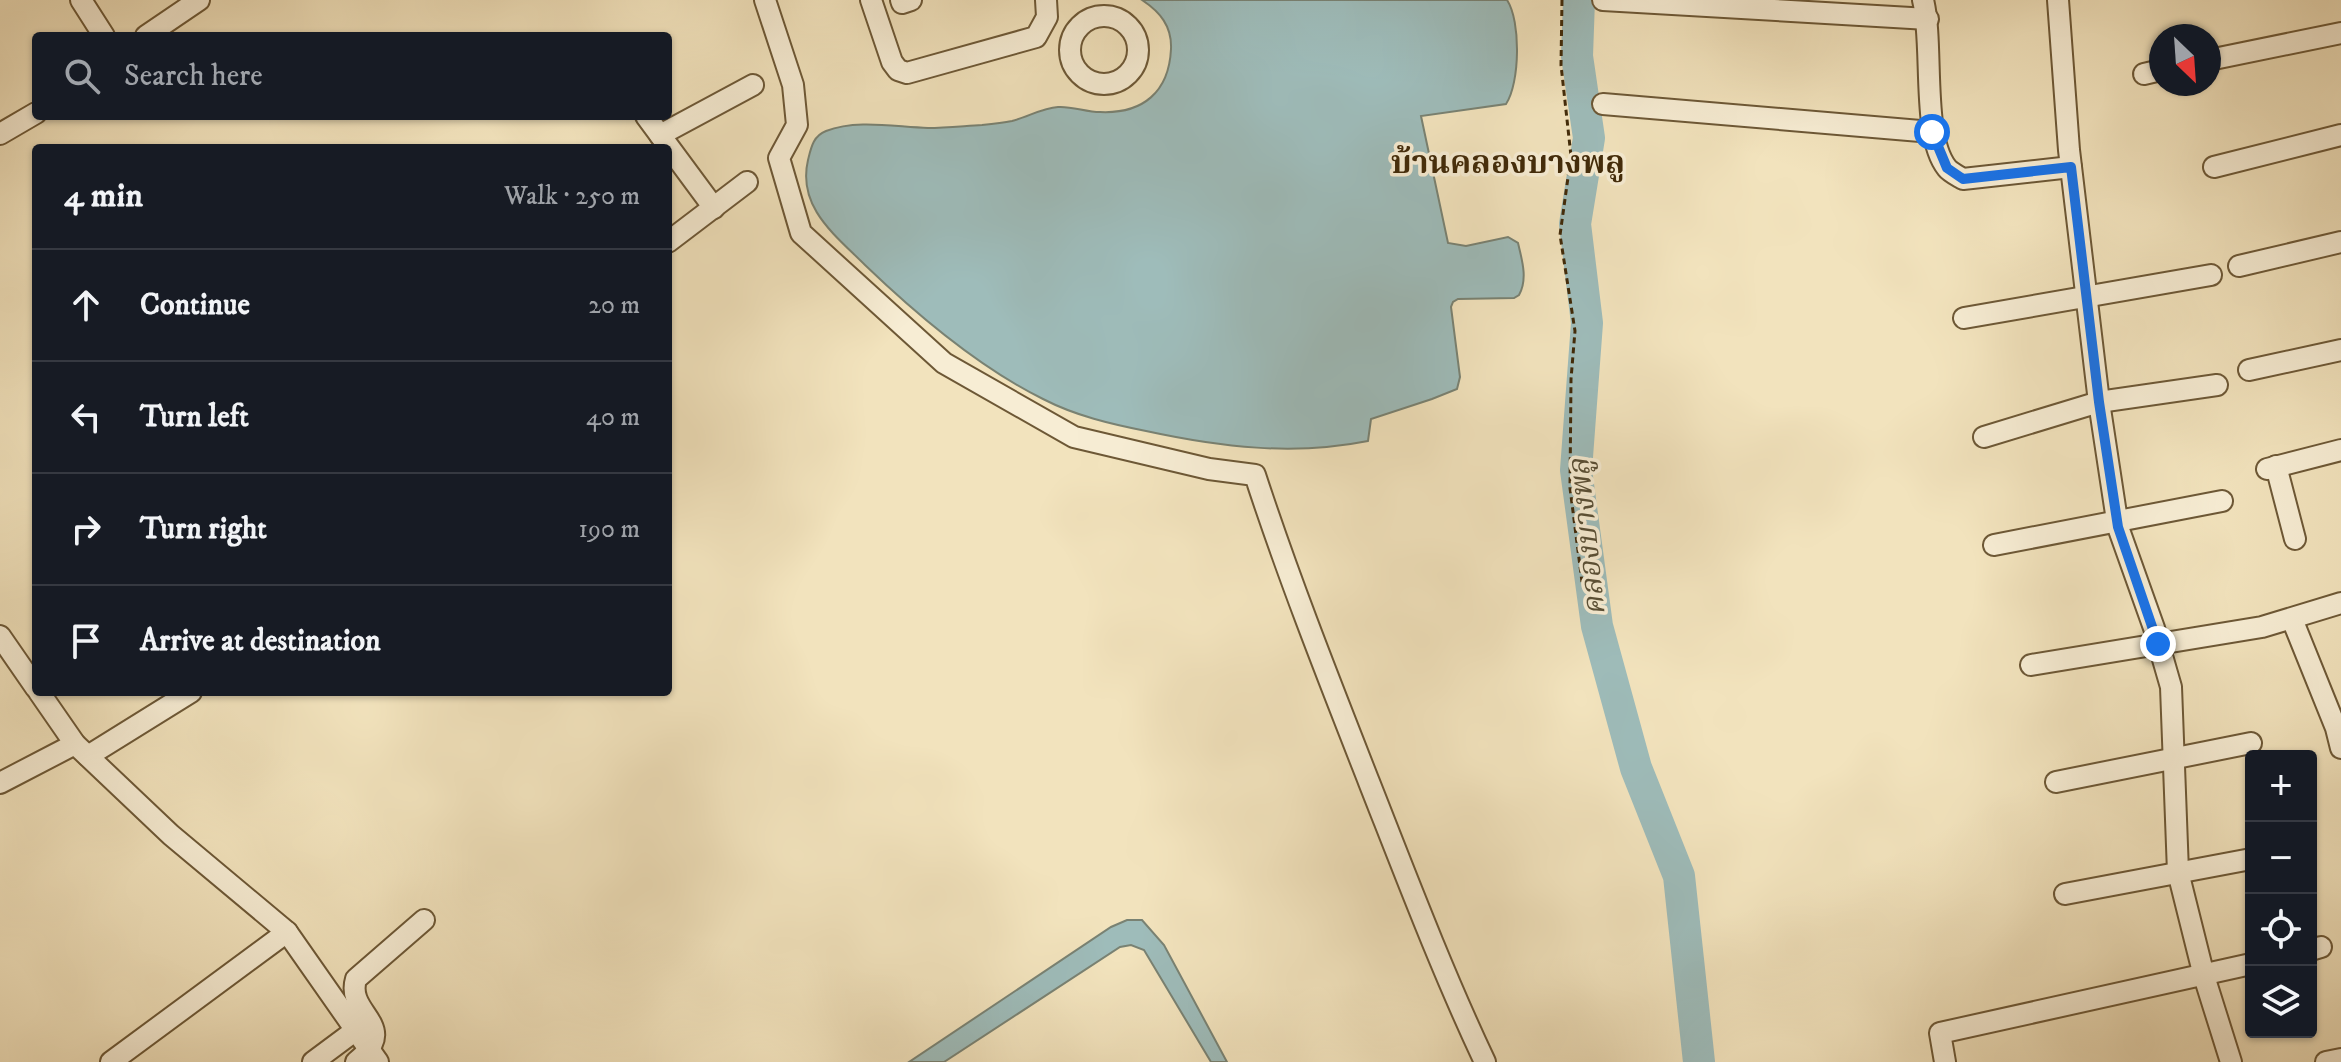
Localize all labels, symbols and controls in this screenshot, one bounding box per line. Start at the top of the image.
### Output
north arrow [2149,24,2221,96]
search box [32,32,672,120]
icon: search [60,54,104,98]
text: Search here [124,58,263,95]
route start [1914,114,1950,150]
district label: บ้านคลองบางพลู [1391,144,1625,184]
text: 4 min [64,175,143,217]
text: Walk · 250 m [504,180,640,213]
icon: ahead [64,283,108,327]
text: Continue [140,287,250,324]
text: 20 m [588,289,640,322]
icon: left [64,395,108,439]
text: Turn left [140,399,249,436]
text: 40 m [586,401,640,434]
water label: คลองบางพลู [1561,456,1615,617]
icon: right [64,507,108,551]
text: Turn right [140,511,267,548]
text: 190 m [578,513,640,546]
icon: arrive [64,619,108,663]
text: Arrive at destination [140,623,381,660]
route end [2140,626,2176,662]
map controls [2245,750,2317,1038]
button: + [2245,750,2317,822]
button: − [2245,822,2317,894]
button: locate [2245,894,2317,966]
button: layers [2245,966,2317,1038]

